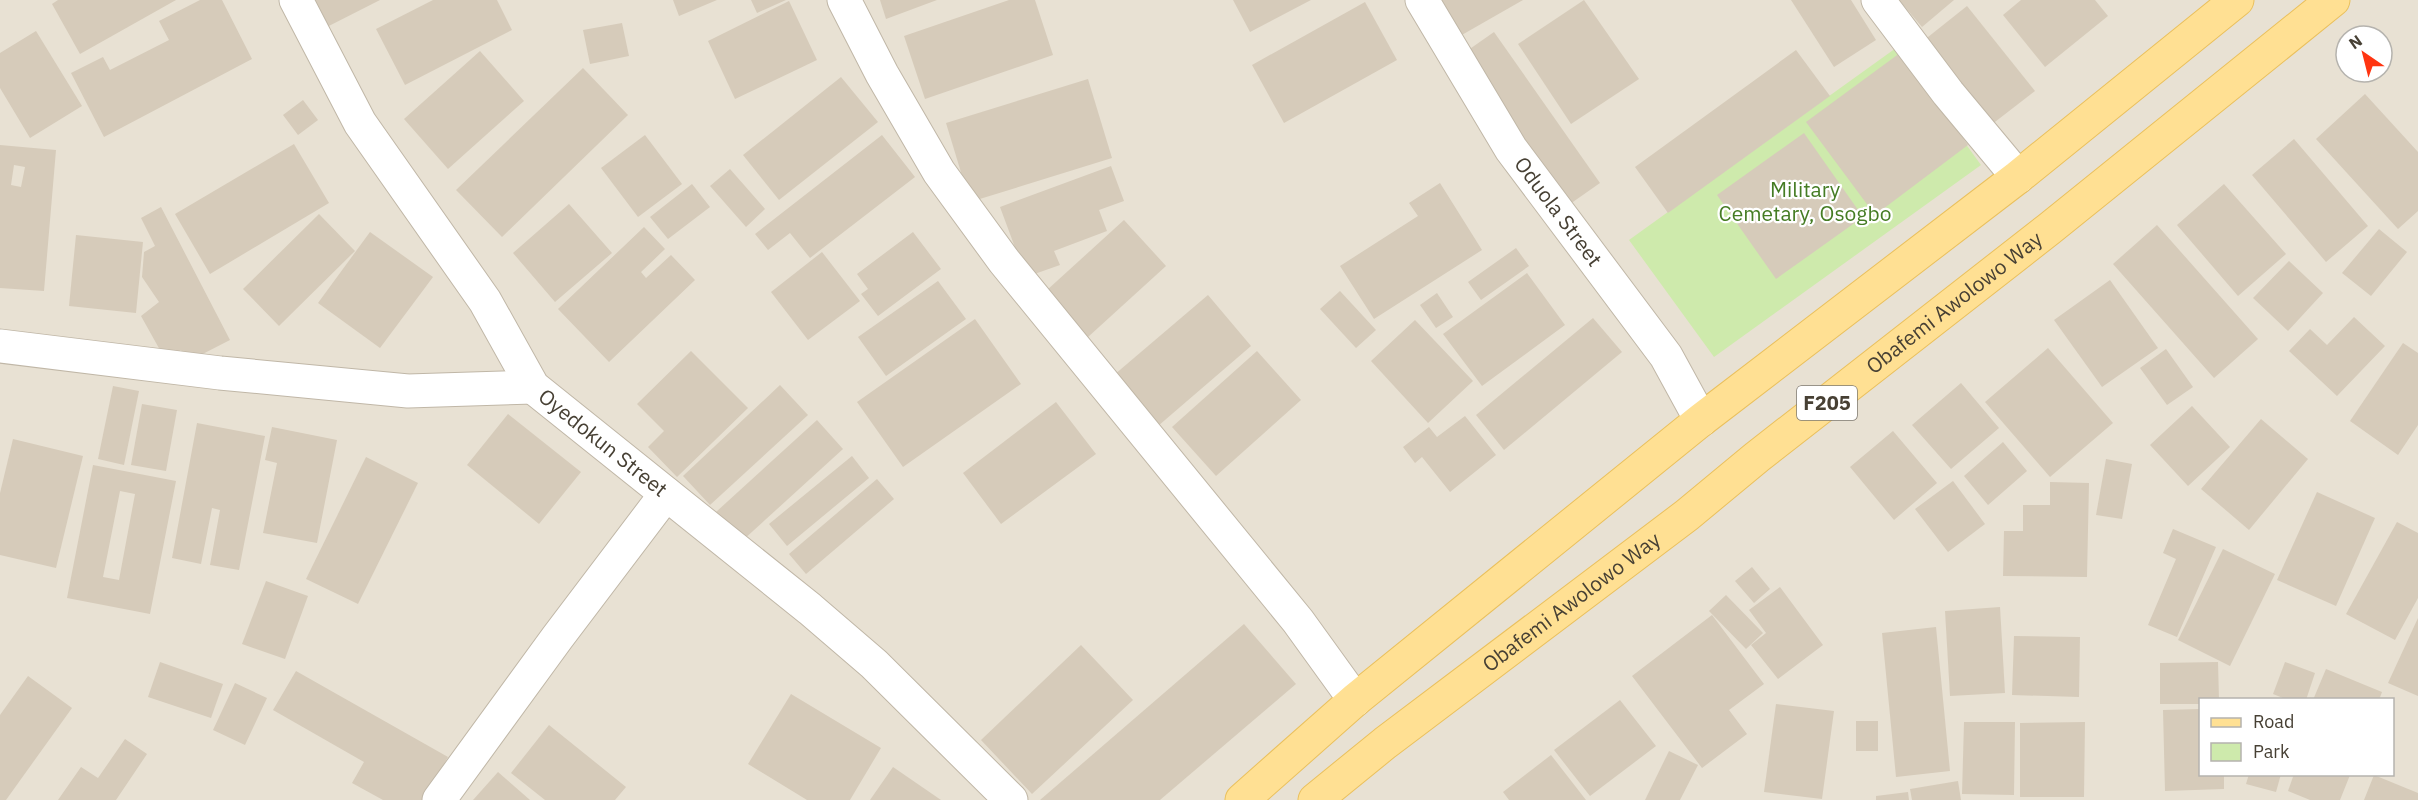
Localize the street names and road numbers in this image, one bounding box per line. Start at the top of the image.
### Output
street label: Oduola Street [1509,151,1609,272]
street label: Obafemi Awolowo Way [1860,224,2048,380]
street label: Oyedokun Street [533,382,674,502]
road number: F205 [1797,386,1857,420]
street label: Obafemi Awolowo Way [1476,525,1666,678]

